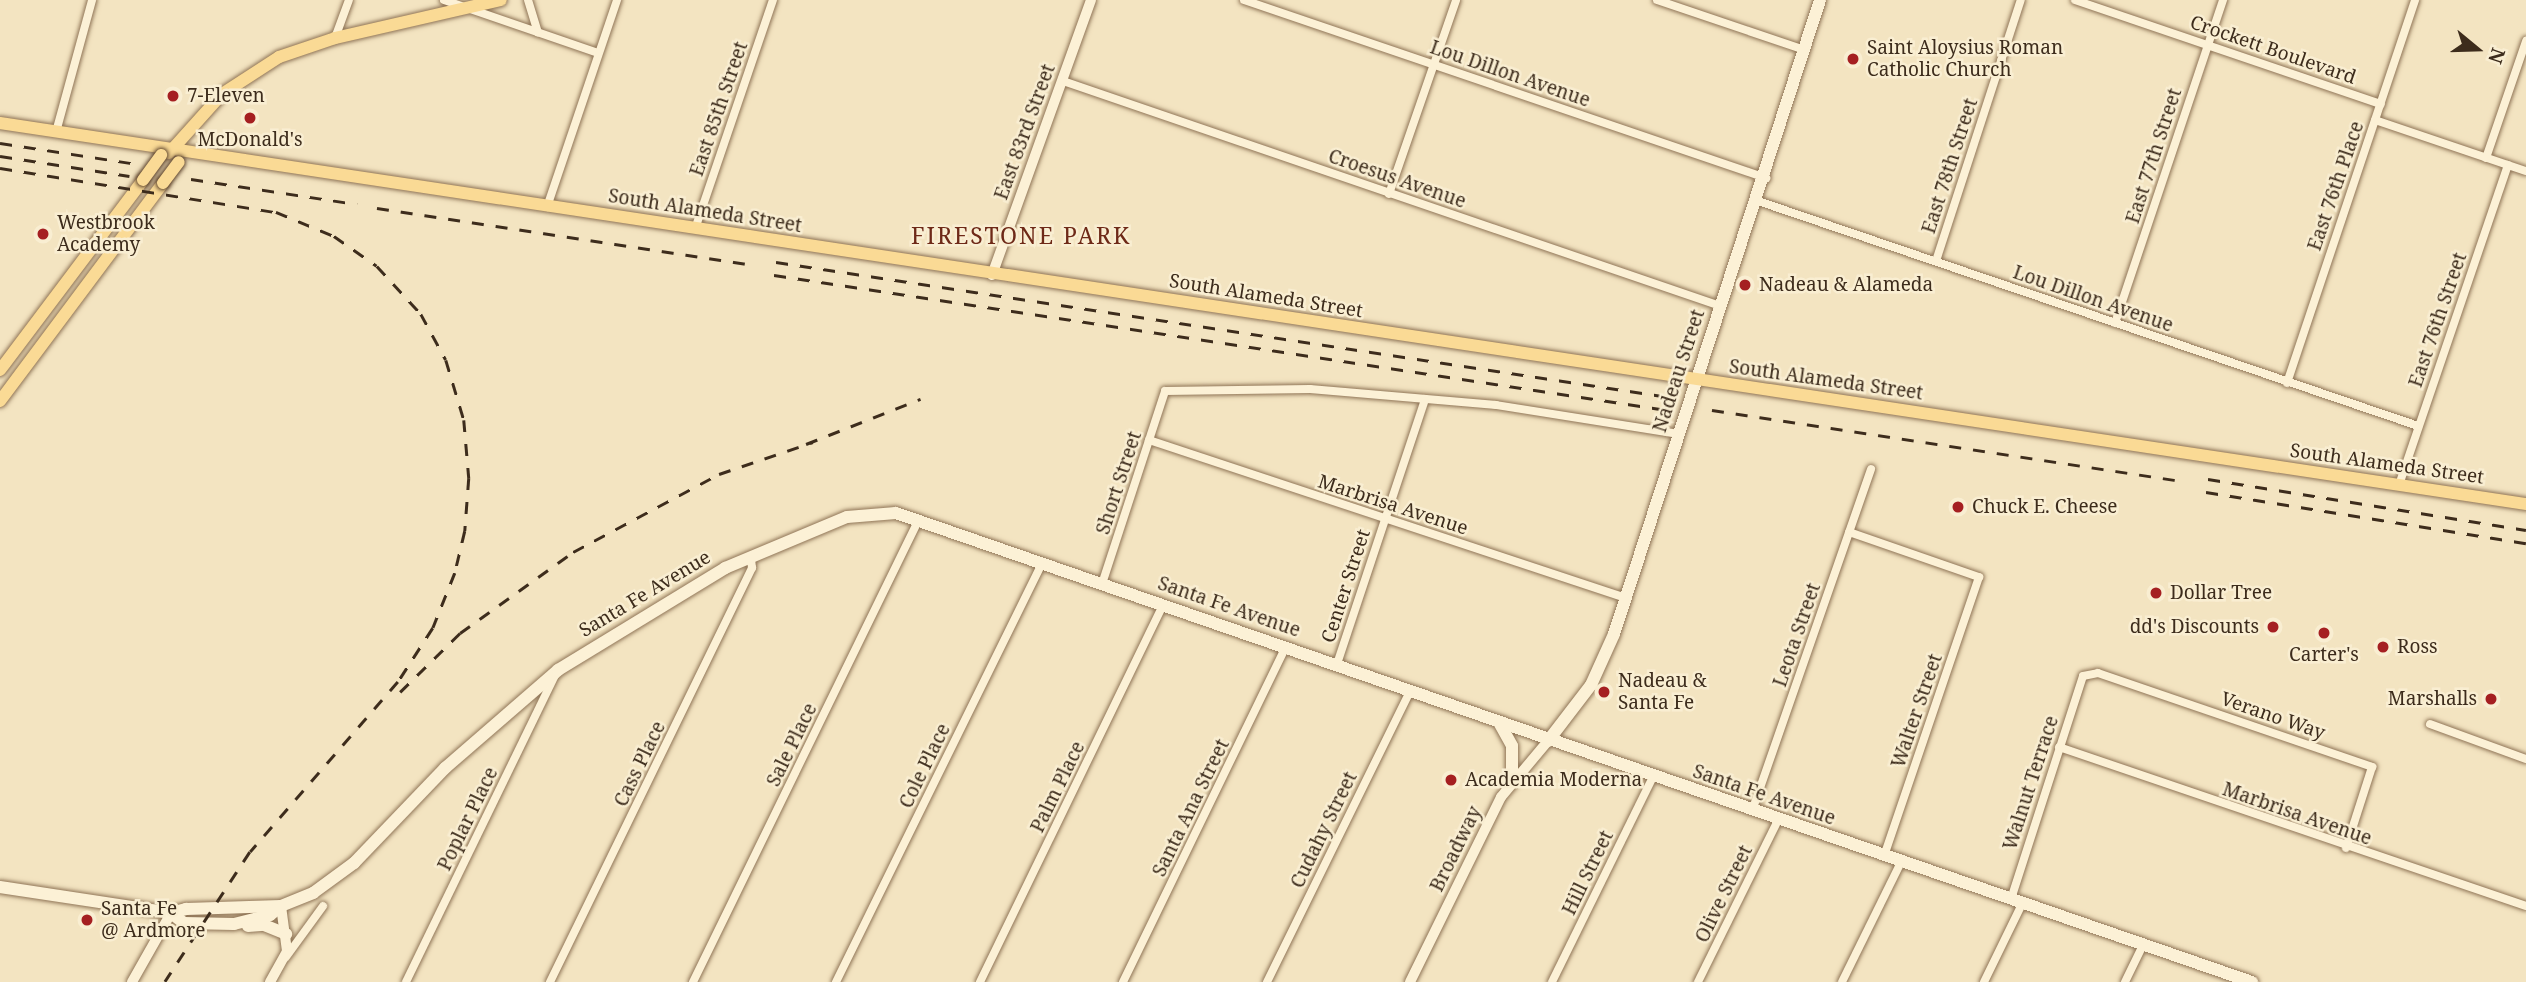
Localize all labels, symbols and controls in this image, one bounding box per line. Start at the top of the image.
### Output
street label: Crockett Boulevard [2187,11,2359,89]
north arrow [2442,14,2512,84]
street label: Lou Dillon Avenue [1427,36,1593,112]
place label: Saint Aloysius Roman Catholic Church [1867,37,2063,81]
street label: East 85th Street [685,39,753,179]
text: N [2482,45,2512,67]
marker: Saint Aloysius Roman Catholic Church [1845,51,1861,67]
street label: East 83rd Street [990,61,1060,203]
place label: 7-Eleven [187,85,265,107]
street label: East 77th Street [2121,86,2187,226]
marker: 7-Eleven [165,88,181,104]
street label: East 78th Street [1917,96,1983,236]
marker: McDonald's [242,110,258,126]
street label: East 76th Place [2303,118,2369,254]
place label: McDonald's [197,129,303,151]
street label: Croesus Avenue [1325,145,1469,213]
street label: South Alameda Street [607,184,803,238]
place label: Westbrook Academy [57,212,155,256]
district label: FIRESTONE PARK [913,221,1129,249]
marker: Westbrook Academy [35,226,51,242]
street label: East 76th Street [2404,250,2472,390]
street label: Lou Dillon Avenue [2010,261,2176,337]
street label: South Alameda Street [1168,269,1364,323]
place label: Nadeau & Alameda [1759,274,1933,296]
marker: Nadeau & Alameda [1737,277,1753,293]
street label: Nadeau Street [1648,307,1710,435]
street label: South Alameda Street [1728,355,1924,405]
street label: Short Street [1092,429,1146,537]
street label: South Alameda Street [2289,439,2485,489]
street label: Marbrisa Avenue [1315,470,1471,540]
place label: Chuck E. Cheese [1972,496,2118,518]
marker: Chuck E. Cheese [1950,499,1966,515]
street label: Center Street [1317,526,1375,646]
street label: Santa Fe Avenue [575,546,715,642]
street label: Santa Fe Avenue [1155,572,1303,642]
street label: Leota Street [1769,580,1825,690]
place label: Dollar Tree [2170,582,2272,604]
marker: Dollar Tree [2148,585,2164,601]
place label: dd's Discounts [2130,616,2259,638]
marker: dd's Discounts [2265,619,2281,635]
marker: Carter's [2316,625,2332,641]
place label: Ross [2397,636,2438,658]
marker: Ross [2375,639,2391,655]
place label: Carter's [2289,644,2359,666]
street label: Walter Street [1887,651,1947,771]
place label: Nadeau & Santa Fe [1618,670,1707,714]
marker: Nadeau & Santa Fe [1596,684,1612,700]
street label: Verano Way [2218,687,2328,745]
place label: Marshalls [2388,688,2477,710]
marker: Marshalls [2483,691,2499,707]
street label: Sale Place [762,700,822,790]
street label: Walnut Terrace [1999,713,2063,853]
street label: Cass Place [610,718,670,810]
street label: Cole Place [895,720,955,812]
street label: Santa Ana Street [1148,736,1234,880]
street label: Palm Place [1026,738,1090,836]
street label: Santa Fe Avenue [1690,760,1838,830]
street label: Poplar Place [433,764,503,874]
street label: Cudahy Street [1286,768,1362,892]
place label: Academia Moderna [1465,769,1642,791]
marker: Academia Moderna [1443,772,1459,788]
street label: Marbrisa Avenue [2219,778,2375,850]
street label: Broadway [1426,803,1486,895]
street label: Hill Street [1558,827,1618,919]
street label: Olive Street [1691,842,1757,946]
place label: Santa Fe @ Ardmore [101,898,205,942]
marker: Santa Fe @ Ardmore [79,912,95,928]

